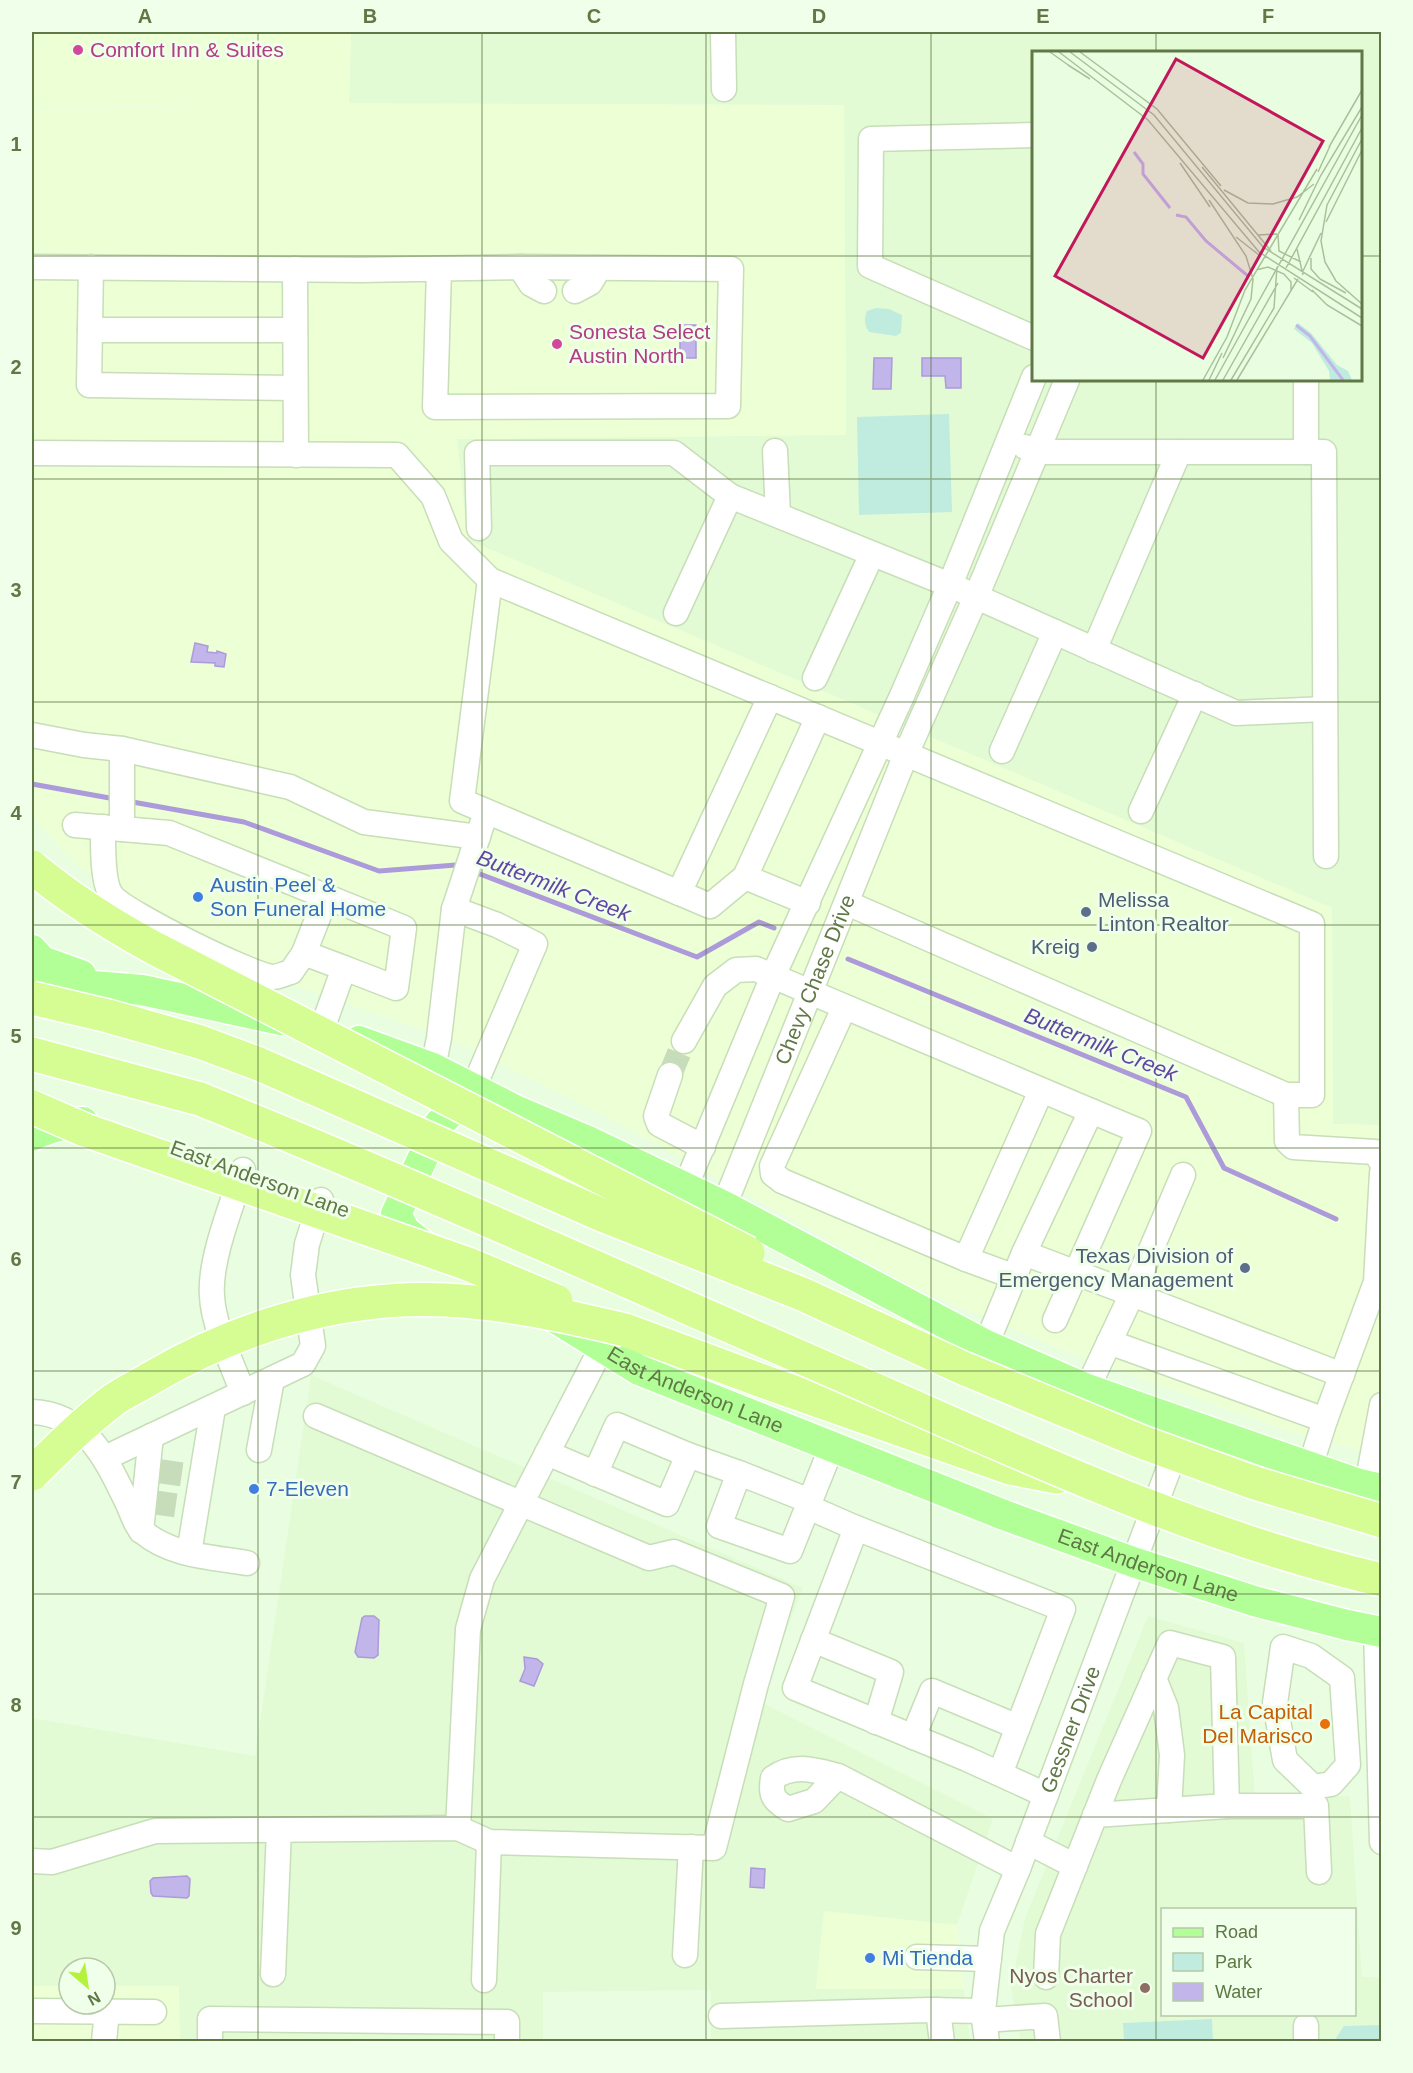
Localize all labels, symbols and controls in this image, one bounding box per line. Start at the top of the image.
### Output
text: A [138,5,152,27]
text: B [363,5,377,27]
text: C [587,5,601,27]
text: D [812,5,826,27]
text: E [1036,5,1050,27]
text: F [1262,5,1274,27]
place label: Comfort Inn & Suites [90,38,284,61]
marker: Comfort Inn & Suites [71,43,85,57]
inset map [1032,51,1362,381]
text: 1 [10,133,22,155]
place label: Sonesta Select Austin North [569,320,710,367]
marker: Sonesta Select Austin North [550,337,564,351]
text: 2 [10,356,22,378]
text: 3 [10,579,22,601]
text: 4 [10,802,22,824]
water label: Buttermilk Creek [473,845,635,927]
place label: Austin Peel & Son Funeral Home [210,873,386,920]
place label: Melissa Linton Realtor [1098,888,1229,935]
marker: Austin Peel & Son Funeral Home [191,890,205,904]
street label: Chevy Chase Drive [770,891,859,1068]
marker: Melissa Linton Realtor [1079,905,1093,919]
place label: Kreig [1031,935,1080,958]
marker: Kreig [1085,940,1099,954]
water label: Buttermilk Creek [1021,1002,1182,1087]
text: 5 [10,1025,22,1047]
street label: East Anderson Lane [167,1135,353,1222]
place label: Texas Division of Emergency Management [998,1244,1233,1291]
text: 6 [10,1248,22,1270]
marker: Texas Division of Emergency Management [1238,1261,1252,1275]
street label: East Anderson Lane [603,1341,787,1437]
text: 7 [10,1471,22,1493]
place label: 7-Eleven [266,1477,349,1500]
marker: 7-Eleven [247,1482,261,1496]
street label: East Anderson Lane [1055,1524,1242,1606]
street label: Gessner Drive [1036,1662,1104,1796]
text: 8 [10,1694,22,1716]
place label: La Capital Del Marisco [1202,1700,1313,1747]
marker: La Capital Del Marisco [1318,1717,1332,1731]
legend [1161,1908,1356,2016]
text: 9 [10,1917,22,1939]
text: Road [1215,1922,1258,1942]
place label: Mi Tienda [882,1946,973,1969]
marker: Mi Tienda [863,1951,877,1965]
text: Park [1215,1952,1253,1972]
north arrow [57,1956,117,2016]
place label: Nyos Charter School [1009,1964,1133,2011]
marker: Nyos Charter School [1138,1981,1152,1995]
text: Water [1215,1982,1262,2002]
text: N [85,1988,103,2009]

